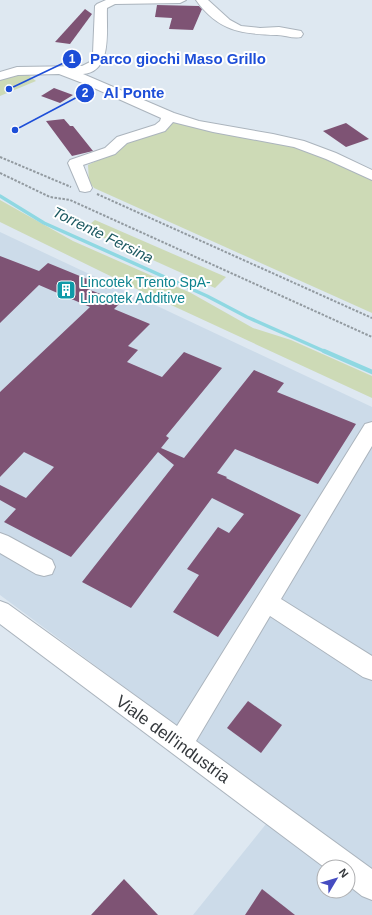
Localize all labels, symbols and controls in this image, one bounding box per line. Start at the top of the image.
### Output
callout: Parco giochi Maso Grillo [62,45,274,72]
text: Parco giochi Maso Grillo [90,50,266,67]
text: 1 [69,52,76,66]
callout: Al Ponte [75,79,172,106]
text: Al Ponte [104,84,164,101]
text: 2 [82,86,89,100]
water label: Torrente Fersina [50,203,156,266]
place label: Lincotek Trento SpA- Lincotek Additive [80,274,211,306]
building icon: Lincotek Trento SpA- Lincotek Additive [55,279,77,301]
street label: Viale dell'industria [112,692,234,787]
north arrow [316,859,356,899]
text: N [337,866,351,880]

